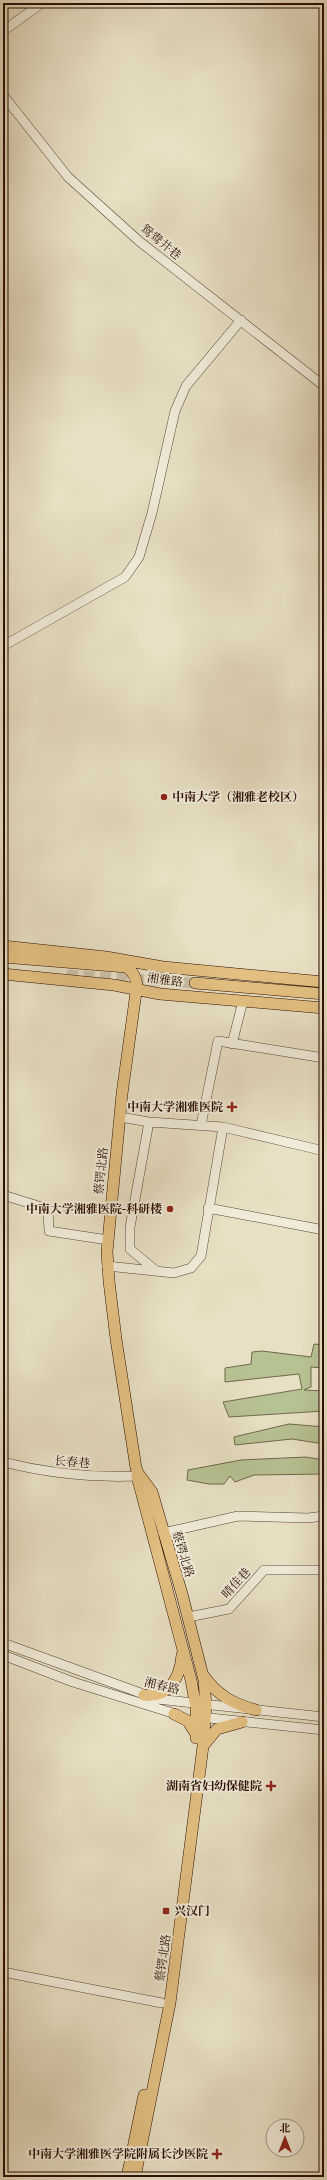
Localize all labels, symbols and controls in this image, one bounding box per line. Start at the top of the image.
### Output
street label: 鸳鸯井巷 [137,220,185,263]
place label: 中南大学（湘雅老校区） [172,788,304,805]
marker: 中南大学（湘雅老校区） [159,792,169,802]
street label: 湘雅路 [146,969,184,990]
place label: 中南大学湘雅医院 [127,1098,223,1115]
marker: 中南大学湘雅医院 [226,1101,238,1113]
street label: 蔡锷北路 [90,1146,111,1196]
place label: 中南大学湘雅医院-科研楼 [26,1200,162,1217]
marker: 中南大学湘雅医院-科研楼 [165,1204,175,1214]
street label: 长春巷 [53,1451,91,1472]
street label: 蔡锷北路 [168,1528,199,1579]
street label: 晴佳巷 [217,1564,254,1602]
street label: 湘春路 [143,1673,182,1698]
place label: 湖南省妇幼保健院 [166,1777,262,1794]
marker: 湖南省妇幼保健院 [265,1780,277,1792]
place label: 兴汉门 [174,1902,210,1919]
marker: 兴汉门 [161,1906,171,1916]
street label: 蔡锷北路 [151,1933,174,1983]
north arrow [265,2118,305,2158]
text: 北 [280,2120,291,2136]
place label: 中南大学湘雅医学院附属长沙医院 [28,2145,208,2162]
marker: 中南大学湘雅医学院附属长沙医院 [211,2148,223,2160]

